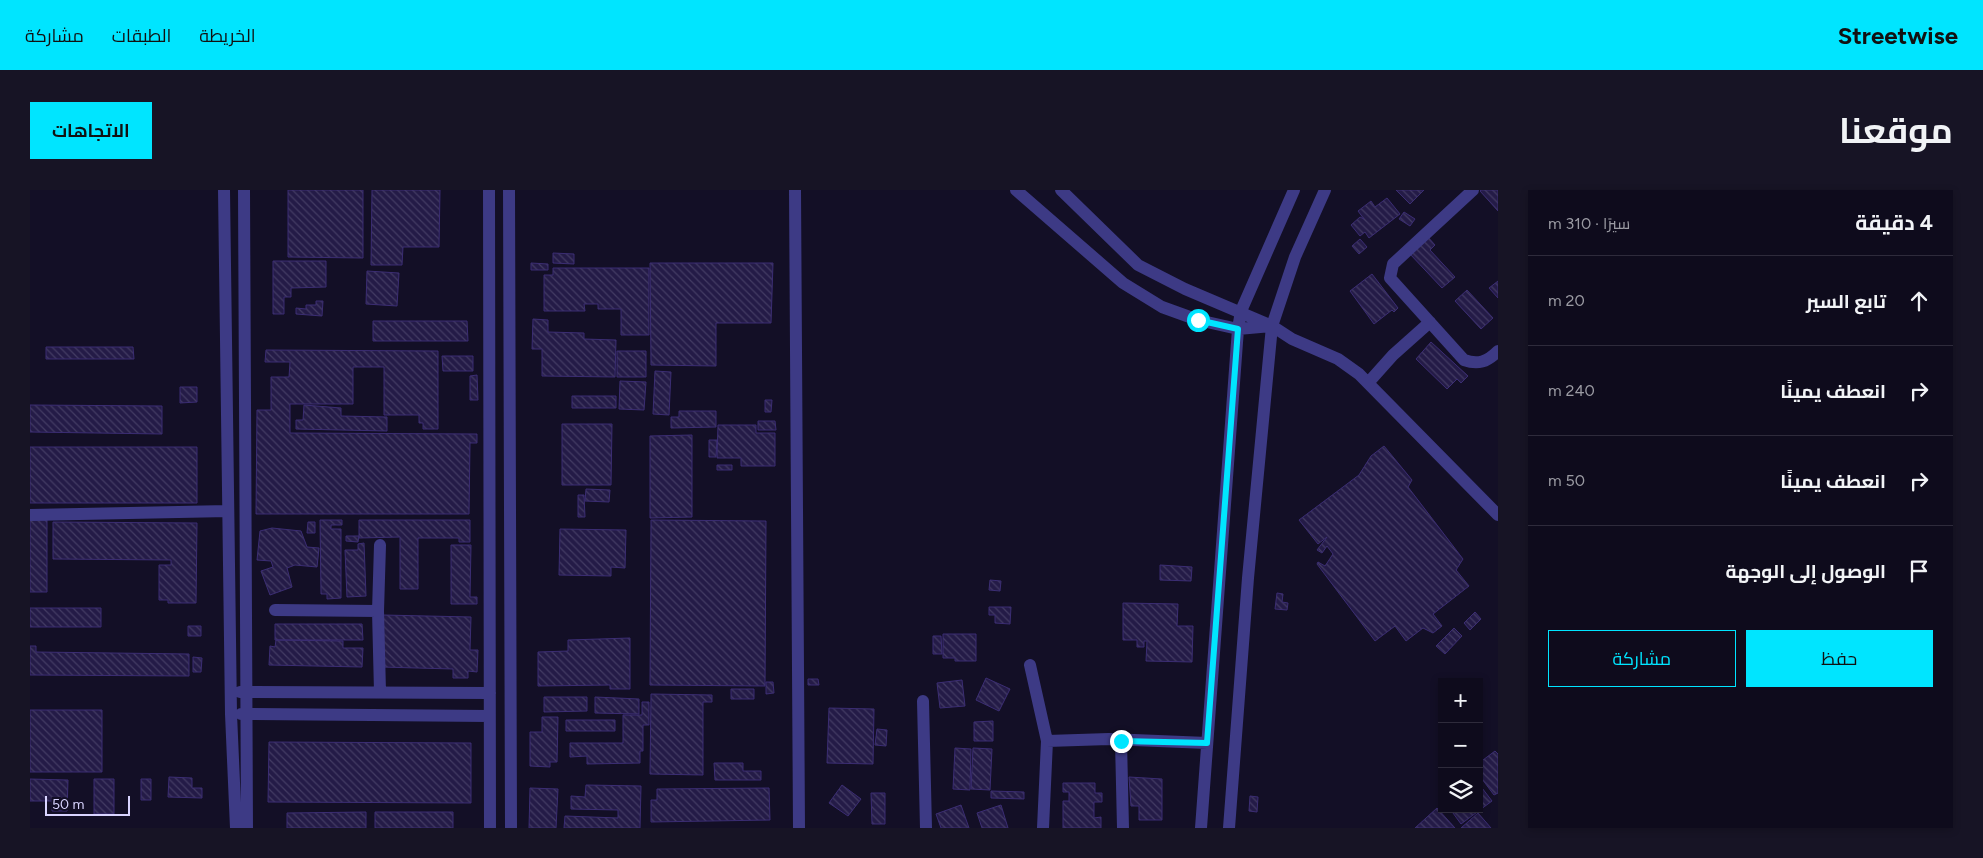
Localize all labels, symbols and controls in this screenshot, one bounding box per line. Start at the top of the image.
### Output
text: Streetwise [1838,21,1958,50]
text: مشاركة [25,25,84,47]
text: الطبقات [112,25,171,47]
text: الخريطة [199,25,256,47]
button: الاتجاهات [30,102,152,159]
text: موقعنا [1839,110,1953,152]
text: 4 دقيقة [1855,210,1933,235]
text: سيرًا · 310 m [1548,214,1630,233]
icon: ahead [1905,287,1933,315]
text: تابع السير [1806,290,1886,313]
text: 20 m [1548,291,1585,310]
route start [1187,309,1210,332]
icon: right [1905,377,1933,405]
text: انعطف يمينًا [1780,380,1886,403]
text: 240 m [1548,381,1595,400]
icon: right [1905,467,1933,495]
text: انعطف يمينًا [1780,470,1886,493]
text: 50 m [1548,471,1585,490]
icon: arrive [1905,557,1933,585]
text: الوصول إلى الوجهة [1726,560,1886,583]
button: مشاركة [1548,630,1736,687]
button: حفظ [1746,630,1933,687]
map controls [1438,678,1483,813]
button: + [1438,678,1483,723]
button: − [1438,723,1483,768]
route end [1110,730,1133,753]
button: layers [1438,768,1483,813]
scale bar [45,793,130,816]
text: 50 m [52,796,84,813]

